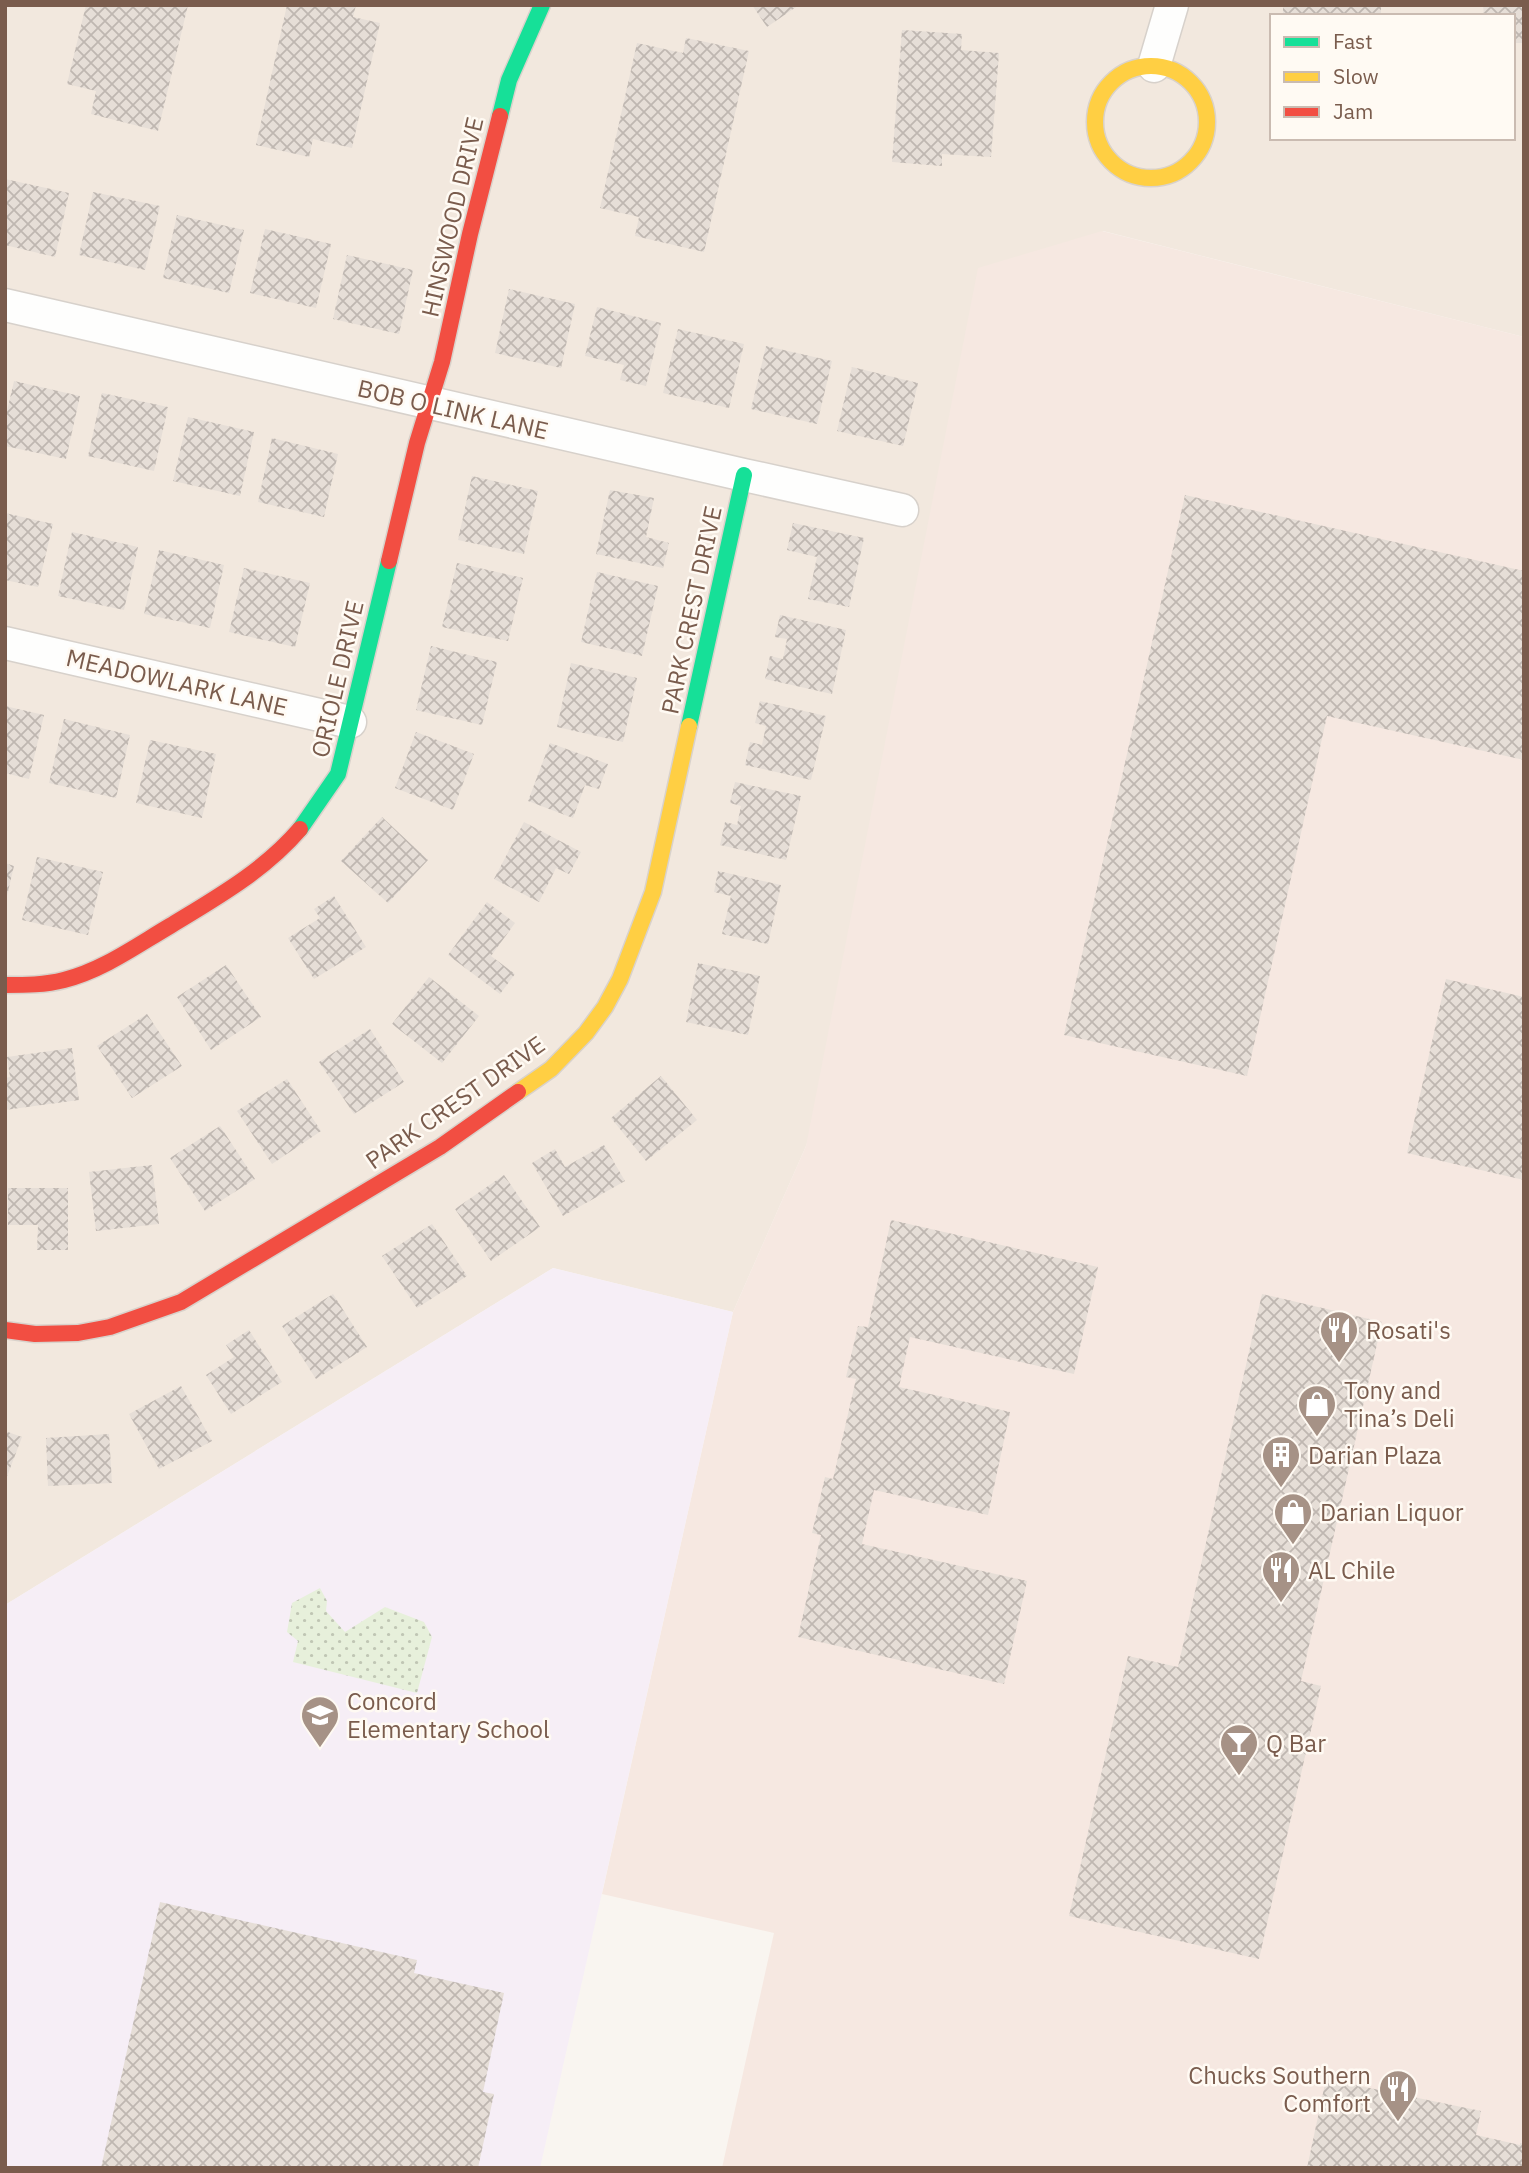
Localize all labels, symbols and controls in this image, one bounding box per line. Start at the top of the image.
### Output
legend [1270,14,1515,140]
text: Fast [1333,27,1373,55]
text: Slow [1333,62,1379,90]
text: Jam [1333,97,1373,125]
street label: HINSWOOD DRIVE [413,114,491,320]
street label: BOB O LINK LANE [354,371,552,447]
street label: PARK CREST DRIVE [653,503,729,717]
street label: ORIOLE DRIVE [303,597,371,761]
street label: MEADOWLARK LANE [63,641,291,723]
street label: PARK CREST DRIVE [359,1028,551,1176]
restaurant icon: Rosati's [1318,1309,1360,1364]
place label: Rosati's [1366,1314,1451,1346]
place label: Tony and Tina’s Deli [1344,1374,1455,1434]
shop icon: Tony and Tina’s Deli [1296,1383,1338,1438]
building icon: Darian Plaza [1260,1434,1302,1489]
place label: Darian Plaza [1308,1439,1442,1471]
shop icon: Darian Liquor [1272,1491,1314,1546]
place label: Darian Liquor [1320,1496,1464,1528]
restaurant icon: AL Chile [1260,1549,1302,1604]
place label: AL Chile [1308,1554,1395,1586]
place label: Concord Elementary School [347,1685,549,1745]
school or university icon: Concord Elementary School [299,1694,341,1749]
bar icon: Q Bar [1218,1722,1260,1777]
place label: Q Bar [1266,1727,1326,1759]
place label: Chucks Southern Comfort [1188,2059,1371,2119]
restaurant icon: Chucks Southern Comfort [1377,2068,1419,2123]

